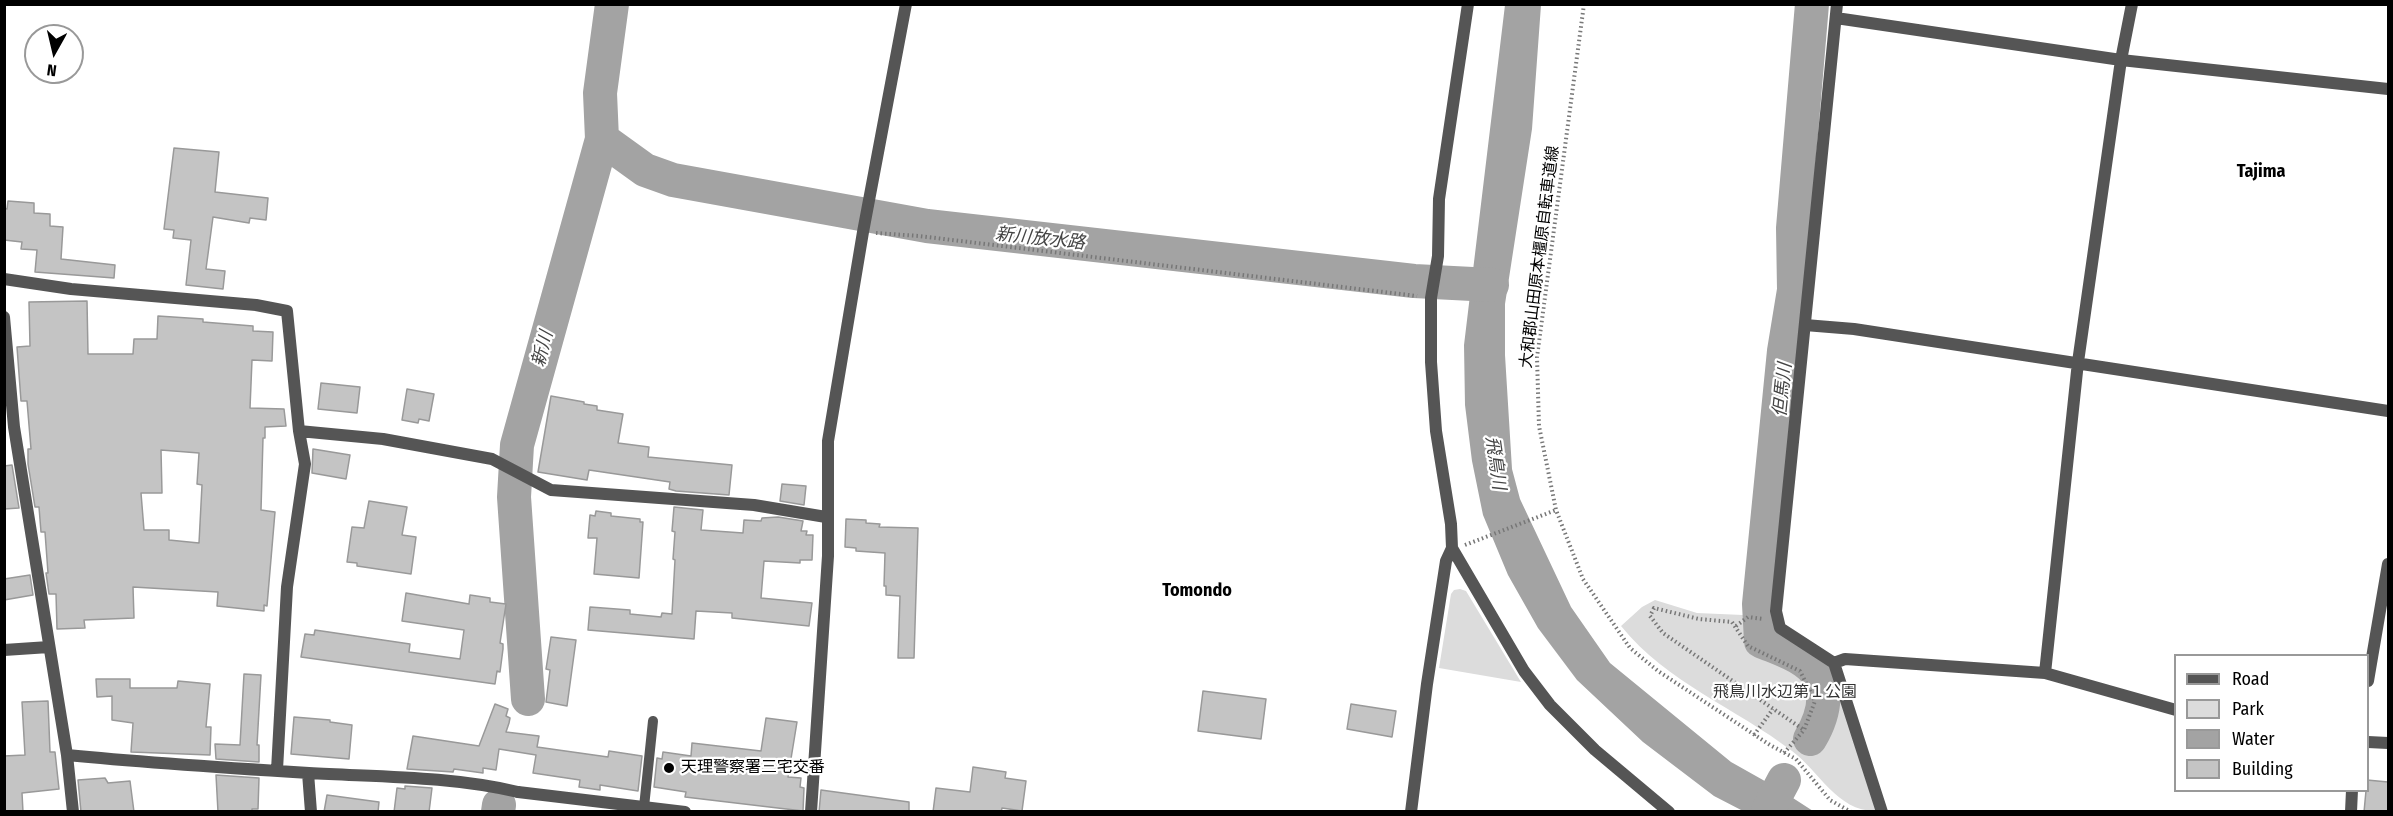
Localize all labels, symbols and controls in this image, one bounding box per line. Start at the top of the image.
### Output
north arrow [24,24,84,84]
text: N [46,60,58,80]
street label: 大和郡山田原本橿原自転車道線 [1517,145,1563,369]
district label: Tajima [2237,161,2285,183]
water label: 新川放水路 [994,224,1086,254]
water label: 新川 [528,329,558,369]
water label: 但馬川 [1769,362,1797,418]
water label: 飛鳥川 [1481,435,1509,491]
district label: Tomondo [1162,580,1232,602]
legend [2174,654,2369,792]
text: Road [2232,668,2269,690]
park label: 飛鳥川水辺第１公園 [1713,683,1857,703]
text: Park [2232,698,2264,720]
text: Water [2232,728,2275,750]
place label: 天理警察署三宅交番 [681,758,825,778]
text: Building [2232,758,2293,780]
marker: 天理警察署三宅交番 [662,761,676,775]

